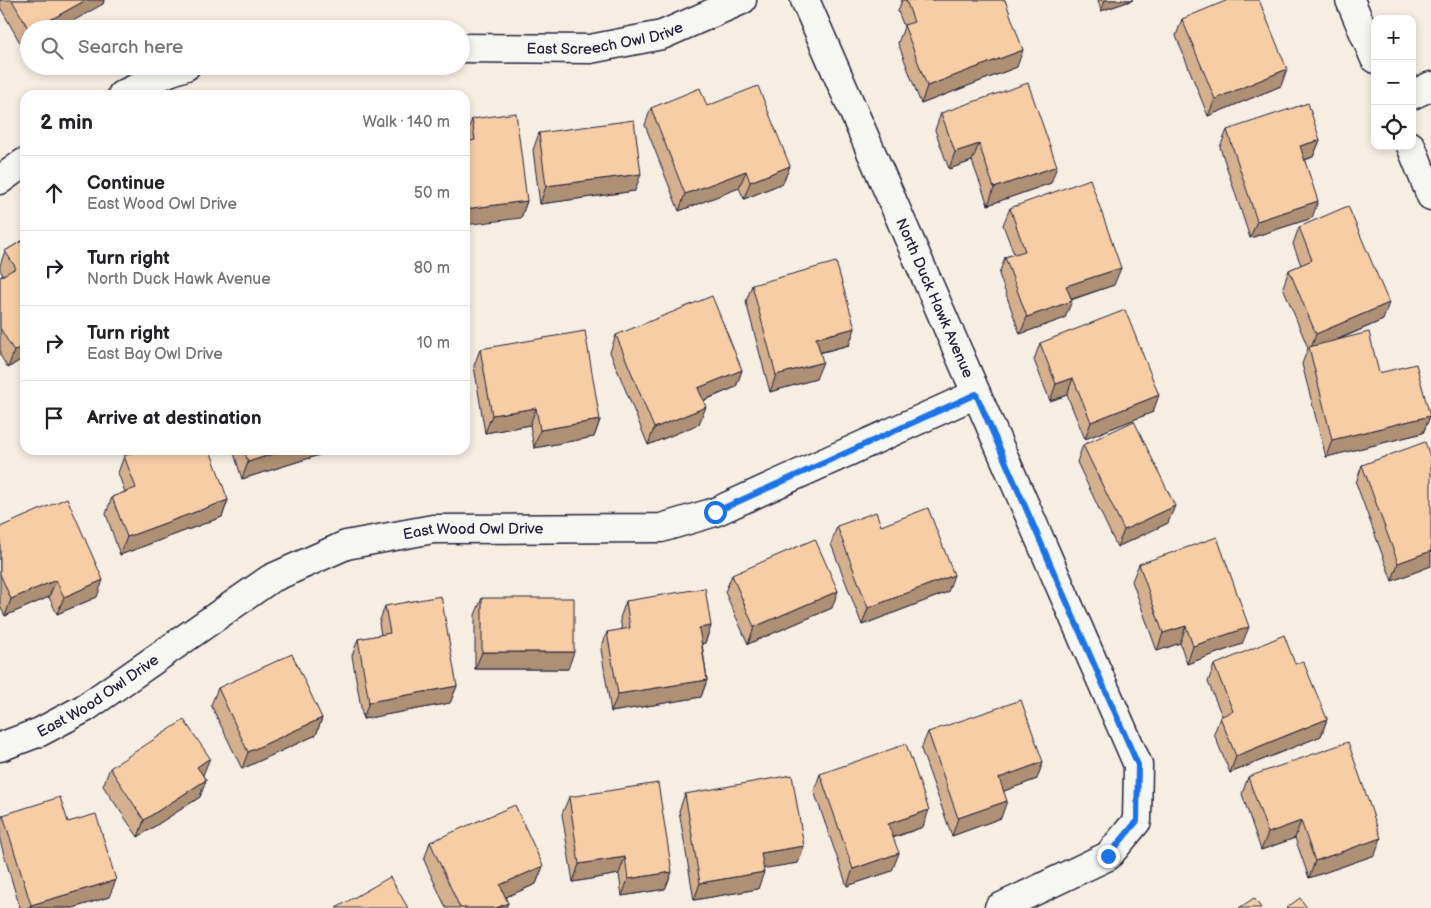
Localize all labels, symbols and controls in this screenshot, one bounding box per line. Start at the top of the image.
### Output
map controls [1371,15,1416,150]
button: + [1371,15,1416,60]
street label: East Screech Owl Drive [527,18,686,59]
search box [20,20,470,75]
icon: search [38,34,66,62]
text: Search here [78,36,183,59]
button: − [1371,60,1416,105]
button: locate [1371,105,1416,150]
text: 2 min [40,110,93,135]
text: Walk · 140 m [363,113,450,132]
text: Continue [87,172,165,195]
icon: ahead [40,179,68,207]
text: 50 m [414,184,450,203]
text: East Wood Owl Drive [87,195,237,214]
street label: North Duck Hawk Avenue [891,215,977,381]
text: Turn right [87,247,170,270]
icon: right [40,254,68,282]
text: 80 m [414,259,450,278]
text: North Duck Hawk Avenue [87,270,271,289]
text: Turn right [87,322,170,345]
icon: right [40,329,68,357]
text: 10 m [417,334,450,353]
text: East Bay Owl Drive [87,345,223,364]
icon: arrive [40,404,68,432]
text: Arrive at destination [87,407,262,430]
route start [704,501,727,524]
street label: East Wood Owl Drive [402,520,544,544]
street label: East Wood Owl Drive [34,650,163,742]
route end [1097,845,1120,868]

